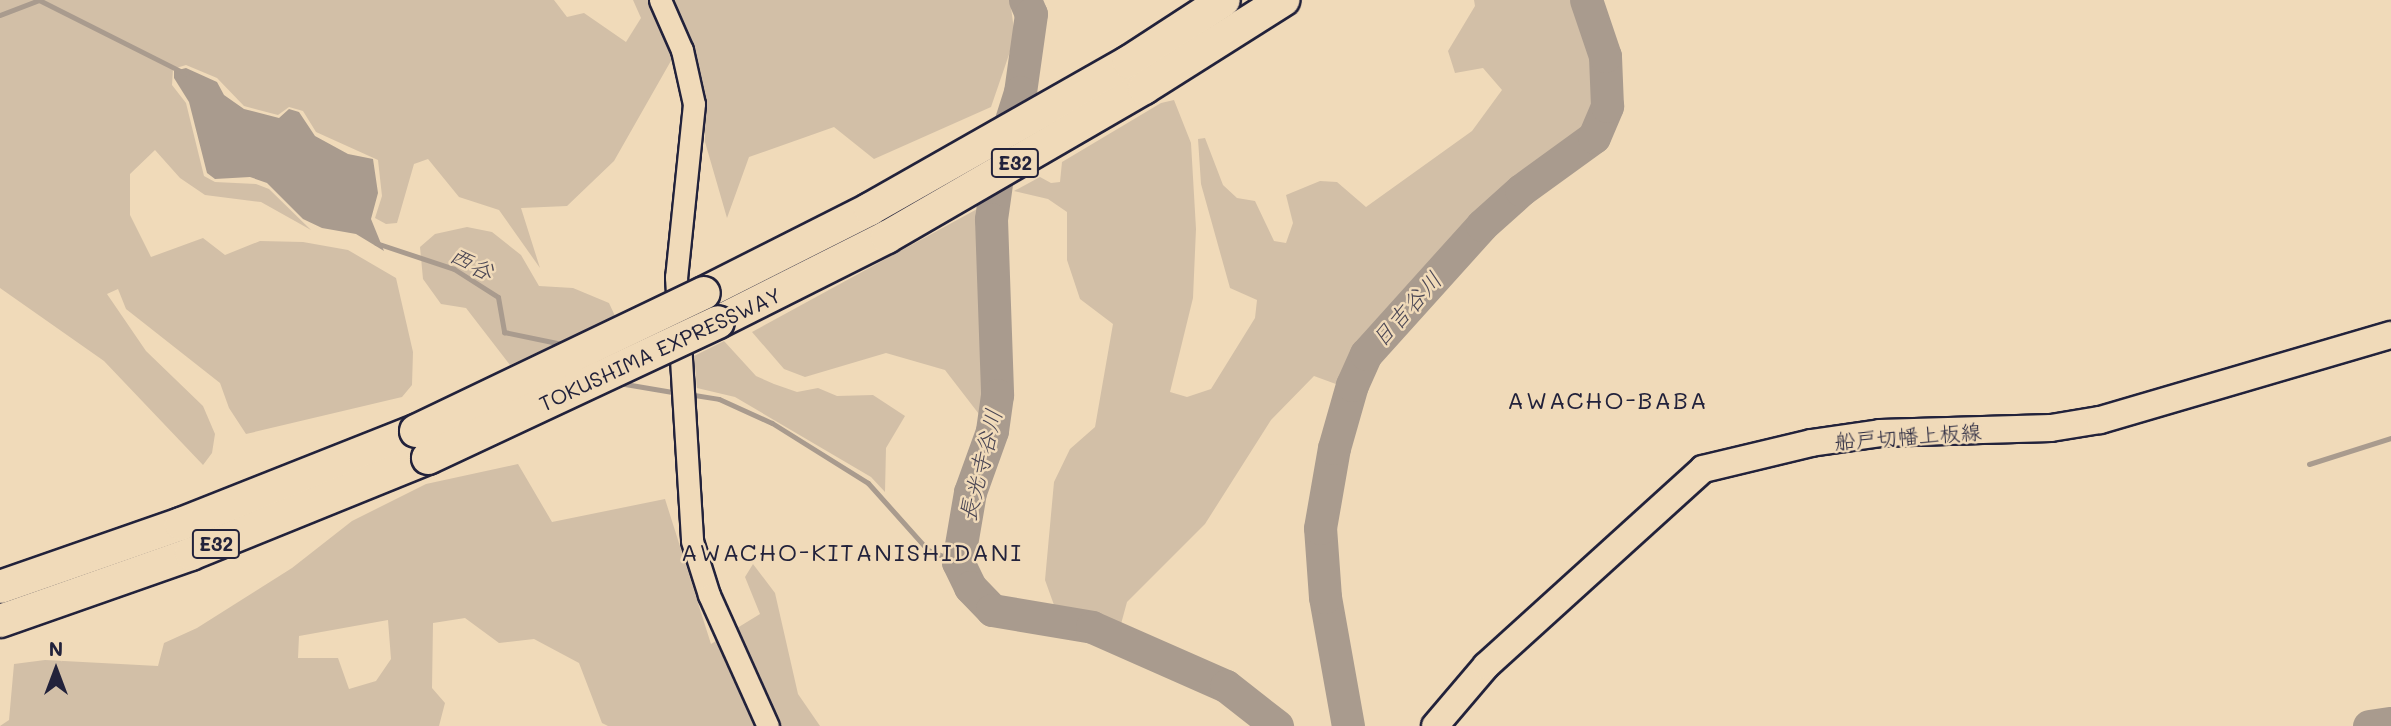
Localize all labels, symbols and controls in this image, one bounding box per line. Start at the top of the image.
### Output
road number: E32 [990,148,1040,178]
water label: 西谷 [445,240,499,286]
water label: 日吉谷川 [1365,266,1447,352]
street label: TOKUSHIMA EXPRESSWAY [535,282,785,416]
district label: AWACHO-BABA [1509,386,1707,414]
water label: 長光寺谷川 [953,406,1007,524]
street label: 船戸切幡上板線 [1834,418,1982,454]
road number: E32 [192,528,241,559]
district label: AWACHO-KITANISHIDANI [684,538,1020,566]
north arrow [21,635,91,705]
text: N [49,636,63,661]

